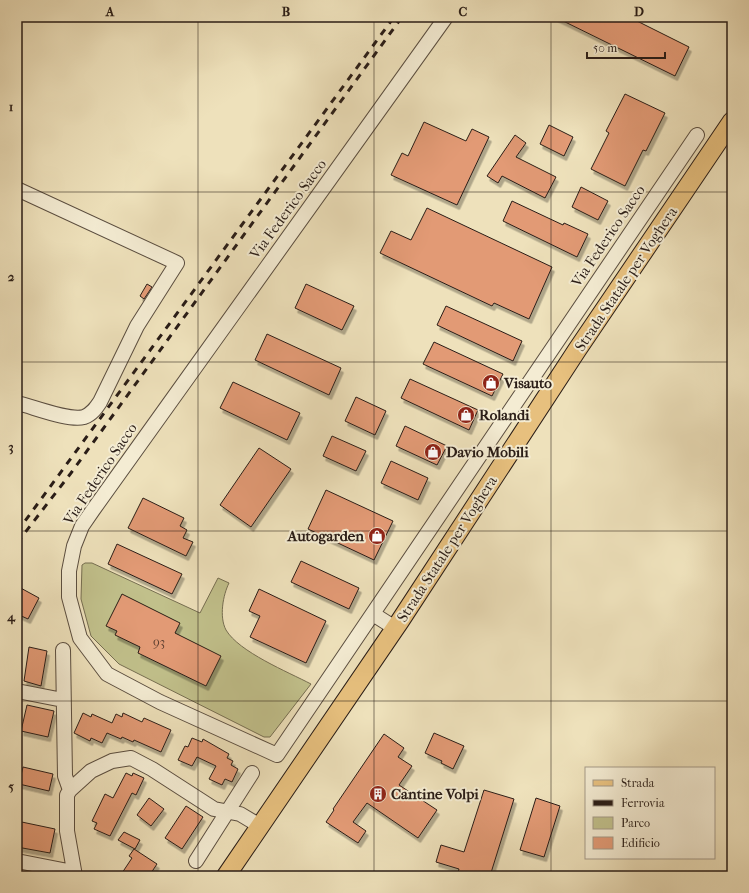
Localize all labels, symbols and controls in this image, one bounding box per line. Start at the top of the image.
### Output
text: A [105,4,115,19]
text: B [282,4,291,19]
text: C [459,4,468,19]
text: D [634,4,644,19]
scale bar [587,34,665,60]
text: 50 m [593,41,617,55]
text: 1 [9,99,14,114]
street label: Via Federico Sacco [245,155,330,263]
street label: Via Federico Sacco [567,181,649,291]
street label: Strada Statale per Voghera [571,202,682,355]
text: 2 [8,269,15,284]
shop icon: Visauto [481,373,501,393]
place label: Visauto [503,374,552,392]
shop icon: Rolandi [456,405,476,425]
place label: Rolandi [479,406,530,424]
street label: Via Federico Sacco [59,419,141,529]
text: 3 [8,439,14,455]
shop icon: Davio Mobili [423,442,443,462]
place label: Davio Mobili [446,443,529,461]
street label: Strada Statale per Voghera [393,472,502,625]
shop icon: Autogarden [367,526,387,546]
place label: Autogarden [287,527,364,545]
text: 4 [6,609,16,625]
house number: 93 [153,634,165,649]
legend [585,767,715,859]
text: Strada [621,776,655,790]
text: 5 [8,779,14,794]
building icon: Cantine Volpi [368,784,388,804]
place label: Cantine Volpi [391,785,479,803]
text: Ferrovia [621,796,665,810]
text: Parco [621,816,650,830]
text: Edificio [621,836,660,850]

